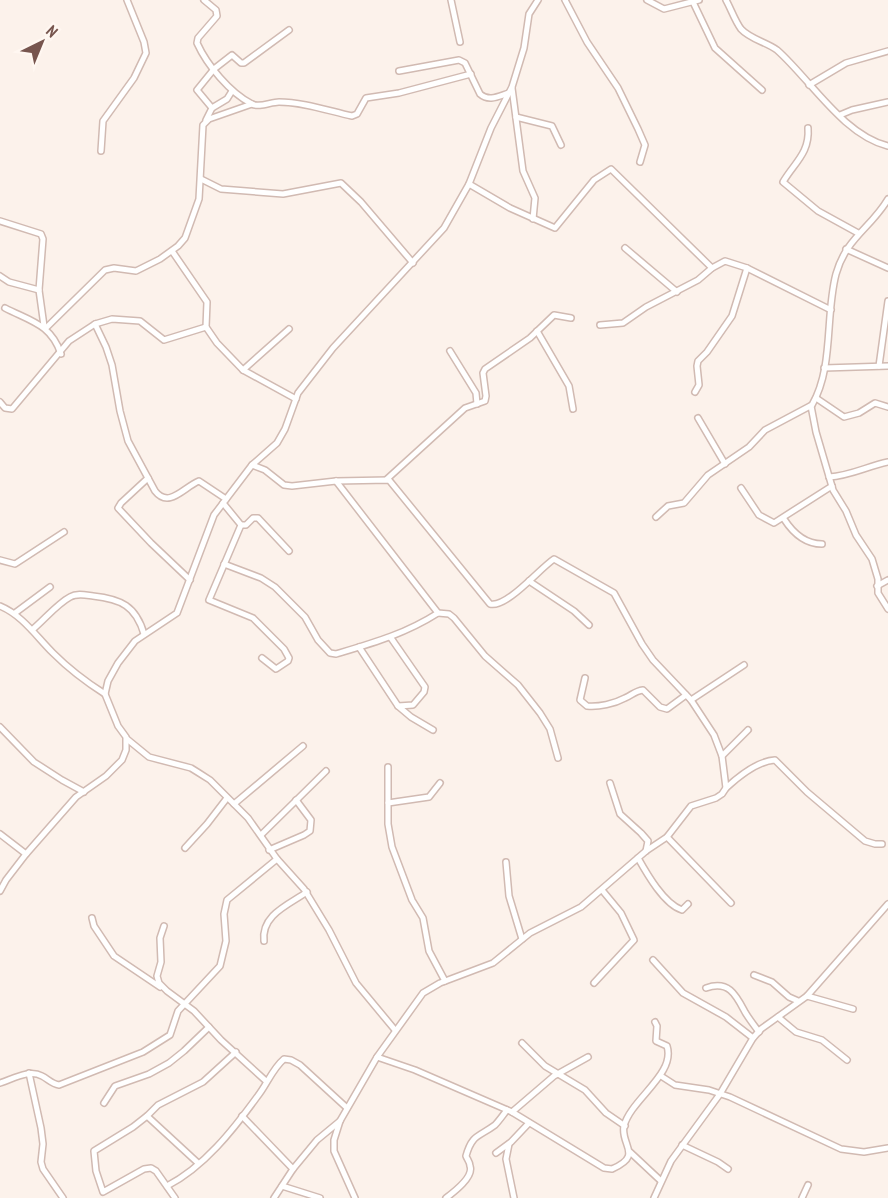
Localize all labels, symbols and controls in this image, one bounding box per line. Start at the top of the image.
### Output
north arrow [12,12,72,72]
text: N [42,21,62,41]

